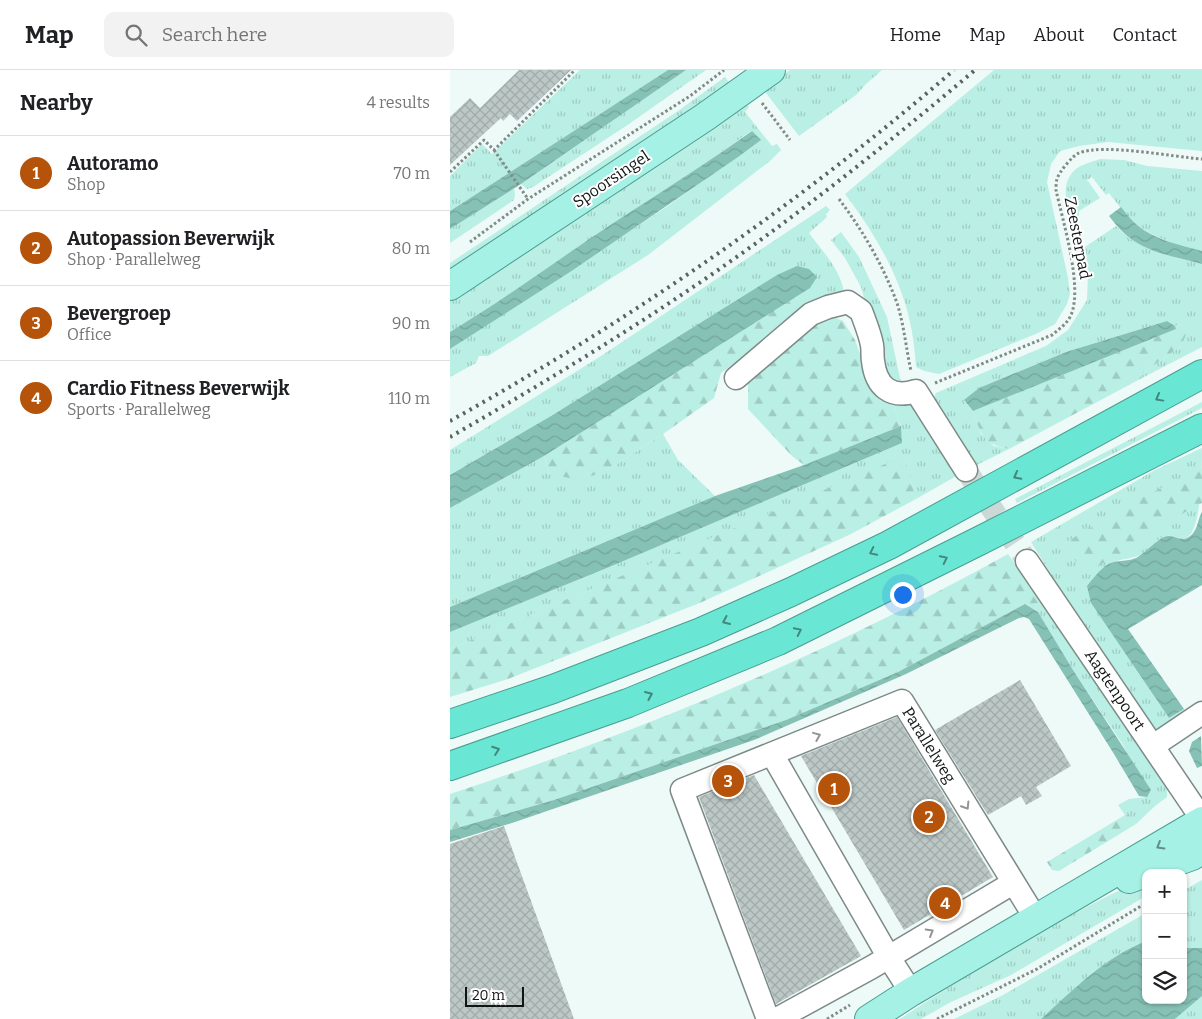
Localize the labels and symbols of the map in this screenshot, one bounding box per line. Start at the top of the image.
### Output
street label: Spoorsingel [569,146,653,212]
street label: Zeesterpad [1061,195,1095,281]
one-way arrow [1155,391,1164,401]
one-way arrow [1013,470,1022,480]
one-way arrow [869,546,878,557]
one-way arrow [939,555,948,565]
your location [890,582,916,608]
one-way arrow [722,614,731,625]
one-way arrow [793,627,802,637]
street label: Aagtenpoort [1081,646,1149,734]
one-way arrow [644,690,653,701]
street label: Parallelweg [898,704,960,786]
one-way arrow [812,731,821,742]
one-way arrow [491,746,500,756]
pin: 3 [712,762,744,800]
pin: 1 [818,770,850,808]
pin: 2 [913,798,945,836]
one-way arrow [960,801,970,810]
one-way arrow [1157,840,1166,850]
pin: 4 [929,884,961,922]
one-way arrow [925,928,934,938]
scale bar [465,984,524,1007]

